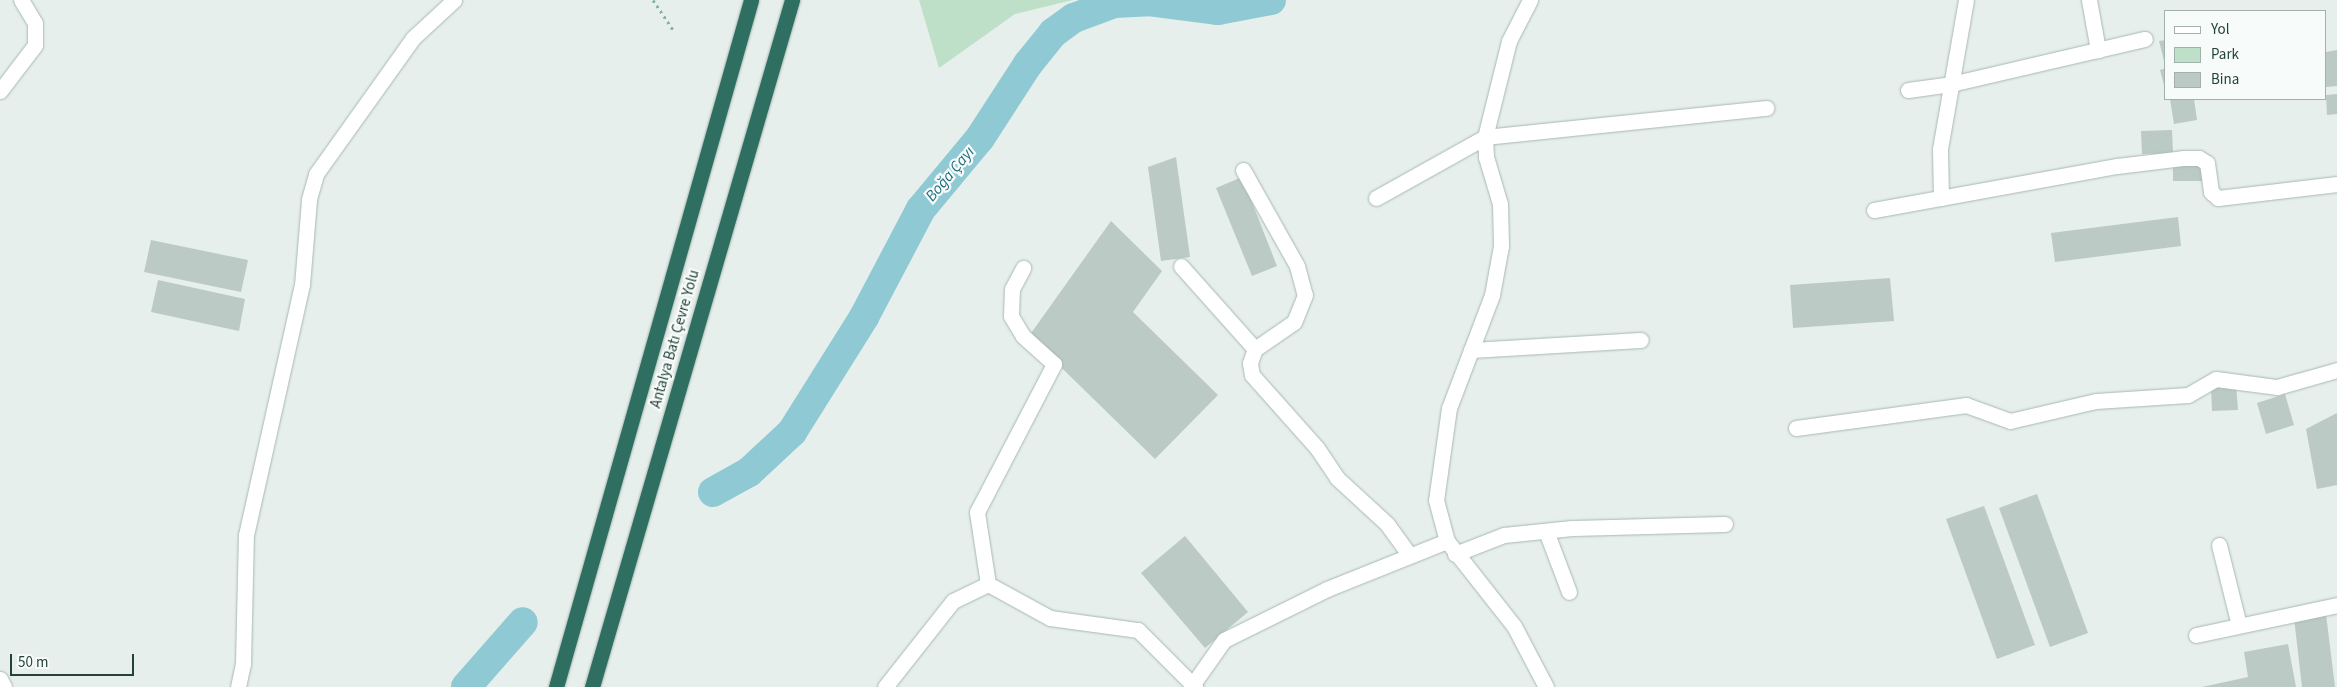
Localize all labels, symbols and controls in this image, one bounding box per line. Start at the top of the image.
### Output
legend [2164,10,2327,100]
text: Yol [2211,19,2229,40]
text: Park [2211,44,2239,65]
text: Bina [2211,69,2239,90]
water label: Boğa Çayı [921,143,979,205]
street label: Antalya Batı Çevre Yolu [647,268,703,410]
scale bar [12,644,136,676]
text: 50 m [18,652,48,673]

